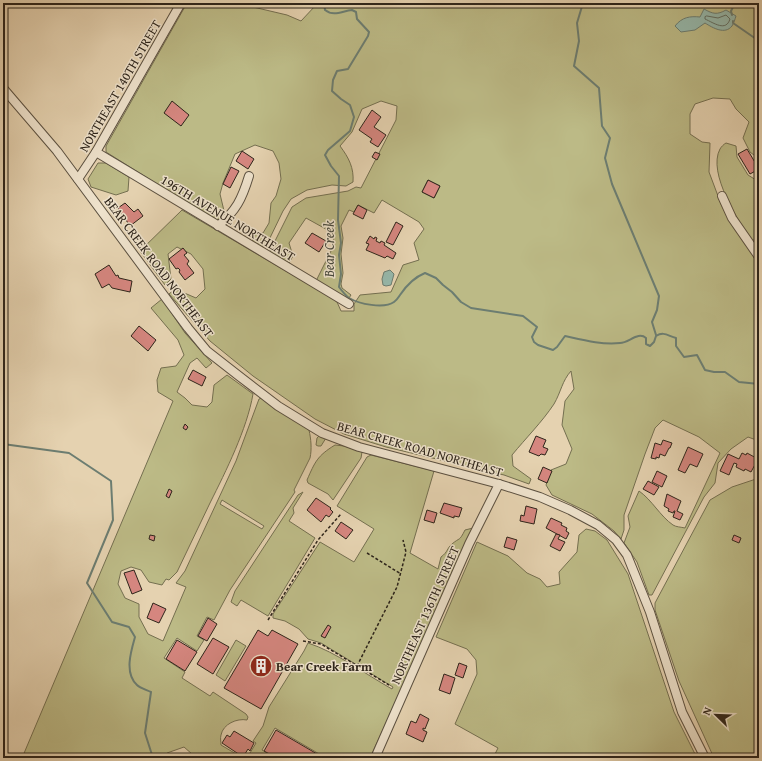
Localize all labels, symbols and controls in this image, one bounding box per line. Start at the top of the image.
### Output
street label: NORTHEAST 140TH STREET [74,16,166,156]
street label: 196TH AVENUE NORTHEAST [157,170,299,266]
street label: BEAR CREEK ROAD NORTHEAST [100,193,219,342]
water label: Bear Creek [319,220,339,278]
street label: BEAR CREEK ROAD NORTHEAST [335,416,506,482]
street label: NORTHEAST 136TH STREET [386,542,464,687]
building icon: Bear Creek Farm [248,653,274,679]
place label: Bear Creek Farm [276,657,373,676]
north arrow [696,695,736,735]
text: N [698,704,716,718]

